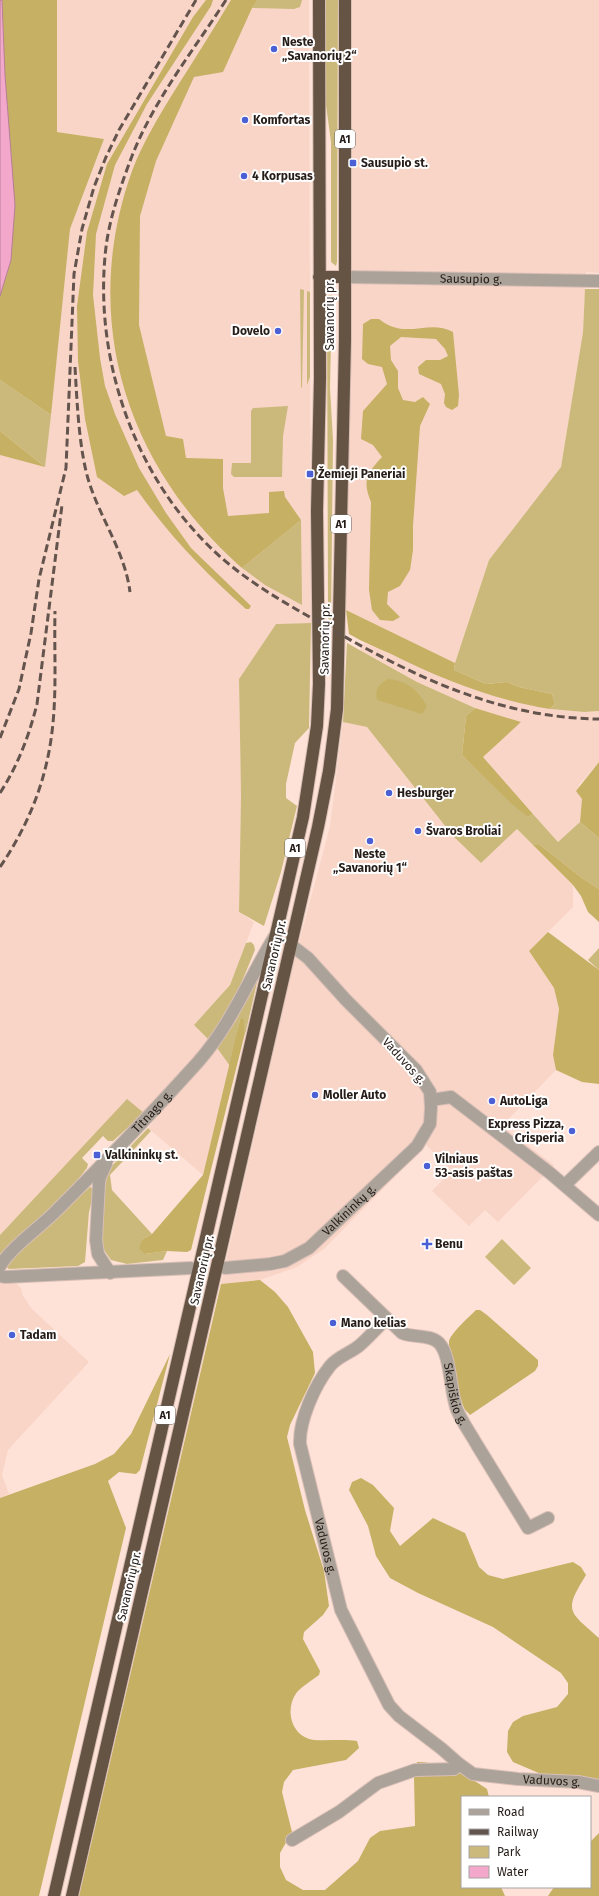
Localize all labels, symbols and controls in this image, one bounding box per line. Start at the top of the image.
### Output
place label: Neste „Savanorių 2“ [282,35,357,64]
marker: Neste „Savanorių 2“ [269,44,279,54]
place label: Komfortas [253,113,310,127]
marker: Komfortas [240,115,250,125]
road number: A1 [335,130,355,148]
place label: Sausupio st. [361,156,428,170]
marker: Sausupio st. [348,158,358,168]
place label: 4 Korpusas [252,169,313,183]
marker: 4 Korpusas [239,171,249,181]
street label: Sausupio g. [440,272,502,286]
street label: Savanorių pr. [323,279,337,351]
place label: Dovelo [232,324,270,338]
marker: Dovelo [273,326,283,336]
place label: Žemieji Paneriai [318,466,406,481]
marker: Žemieji Paneriai [305,469,315,479]
road number: A1 [331,515,351,533]
street label: Savanorių pr. [317,603,333,675]
place label: Hesburger [397,786,454,800]
marker: Hesburger [384,788,394,798]
place label: Švaros Broliai [426,822,501,838]
marker: Švaros Broliai [413,826,423,836]
marker: Neste „Savanorių 1“ [365,836,375,846]
road number: A1 [285,839,305,857]
place label: Neste „Savanorių 1“ [333,847,407,876]
street label: Savanorių pr. [259,919,289,991]
street label: Vaduvos g. [380,1035,429,1087]
street label: Titnago g. [129,1088,176,1136]
place label: Moller Auto [323,1088,386,1102]
marker: Moller Auto [310,1090,320,1100]
place label: AutoLiga [499,1094,548,1108]
marker: AutoLiga [487,1096,497,1106]
place label: Express Pizza, Crisperia [488,1117,564,1145]
marker: Express Pizza, Crisperia [567,1126,577,1136]
place label: Valkininkų st. [104,1148,178,1163]
marker: Valkininkų st. [92,1150,102,1160]
place label: Vilniaus 53-asis paštas [434,1152,513,1180]
marker: Vilniaus 53-asis paštas [422,1161,432,1171]
street label: Valkininkų g. [319,1181,379,1239]
street label: Savanorių pr. [187,1234,217,1306]
place label: Benu [435,1237,463,1251]
marker: Benu [422,1239,432,1249]
place label: Mano kelias [341,1316,406,1330]
marker: Mano kelias [328,1318,338,1328]
place label: Tadam [20,1328,56,1342]
marker: Tadam [7,1330,17,1340]
street label: Skapiškio g. [441,1362,471,1428]
road number: A1 [155,1406,175,1424]
street label: Vaduvos g. [312,1517,339,1576]
street label: Savanorių pr. [114,1550,144,1622]
street label: Vaduvos g. [523,1772,582,1789]
legend [461,1796,591,1888]
text: Road [497,1805,525,1819]
text: Railway [497,1825,538,1839]
text: Park [497,1845,521,1859]
text: Water [497,1865,529,1879]

